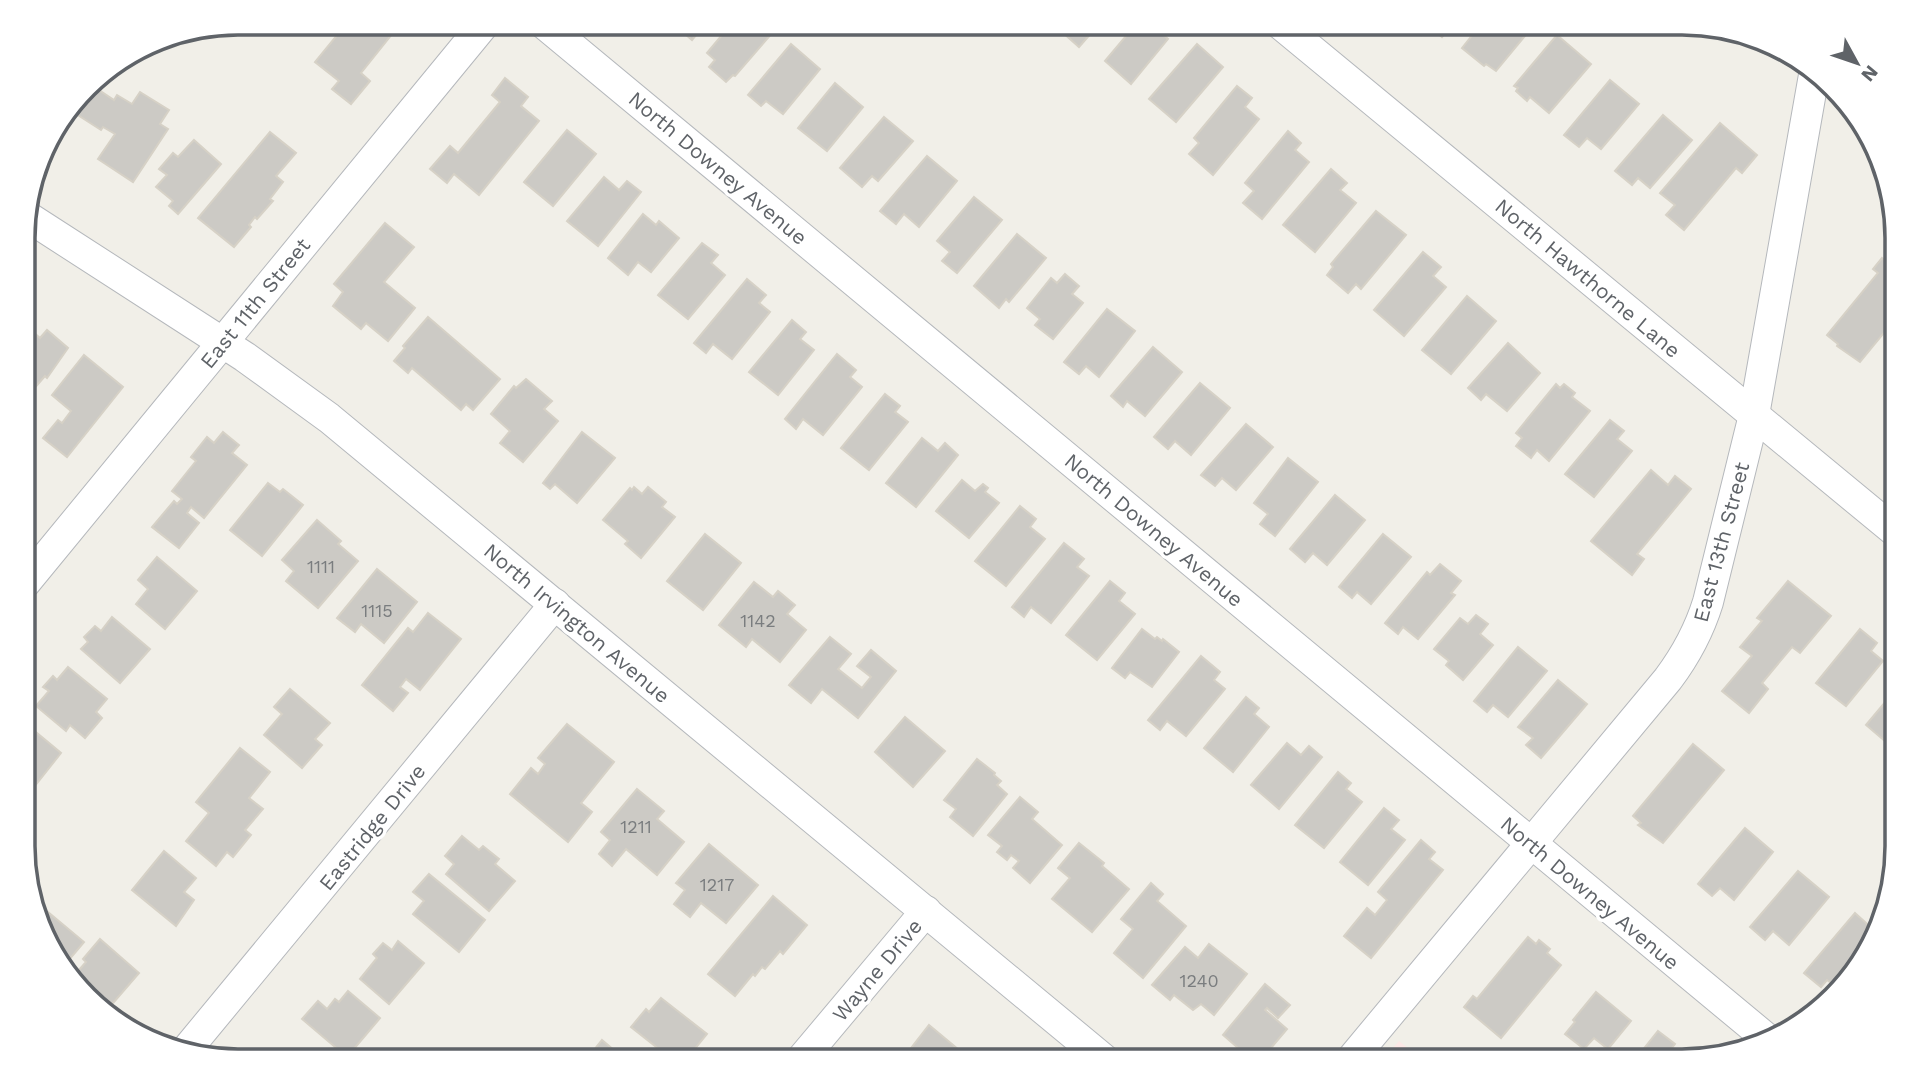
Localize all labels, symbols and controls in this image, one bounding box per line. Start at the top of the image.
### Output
north arrow [1822,28,1892,98]
text: N [1856,61,1883,86]
street label: North Downey Avenue [624,86,812,250]
street label: North Hawthorne Lane [1490,193,1686,363]
street label: East 11th Street [195,233,315,373]
street label: North Downey Avenue [1060,448,1248,612]
street label: East 13th Street [1688,459,1754,625]
street label: North Irvington Avenue [479,538,675,708]
house number: 1111 [307,556,335,577]
house number: 1115 [361,600,393,621]
house number: 1142 [740,610,776,631]
street label: Eastridge Drive [313,759,431,895]
street label: North Downey Avenue [1496,811,1684,975]
house number: 1211 [620,816,652,837]
house number: 1217 [700,874,734,895]
street label: Wayne Drive [827,914,927,1026]
house number: 1240 [1179,970,1219,991]

